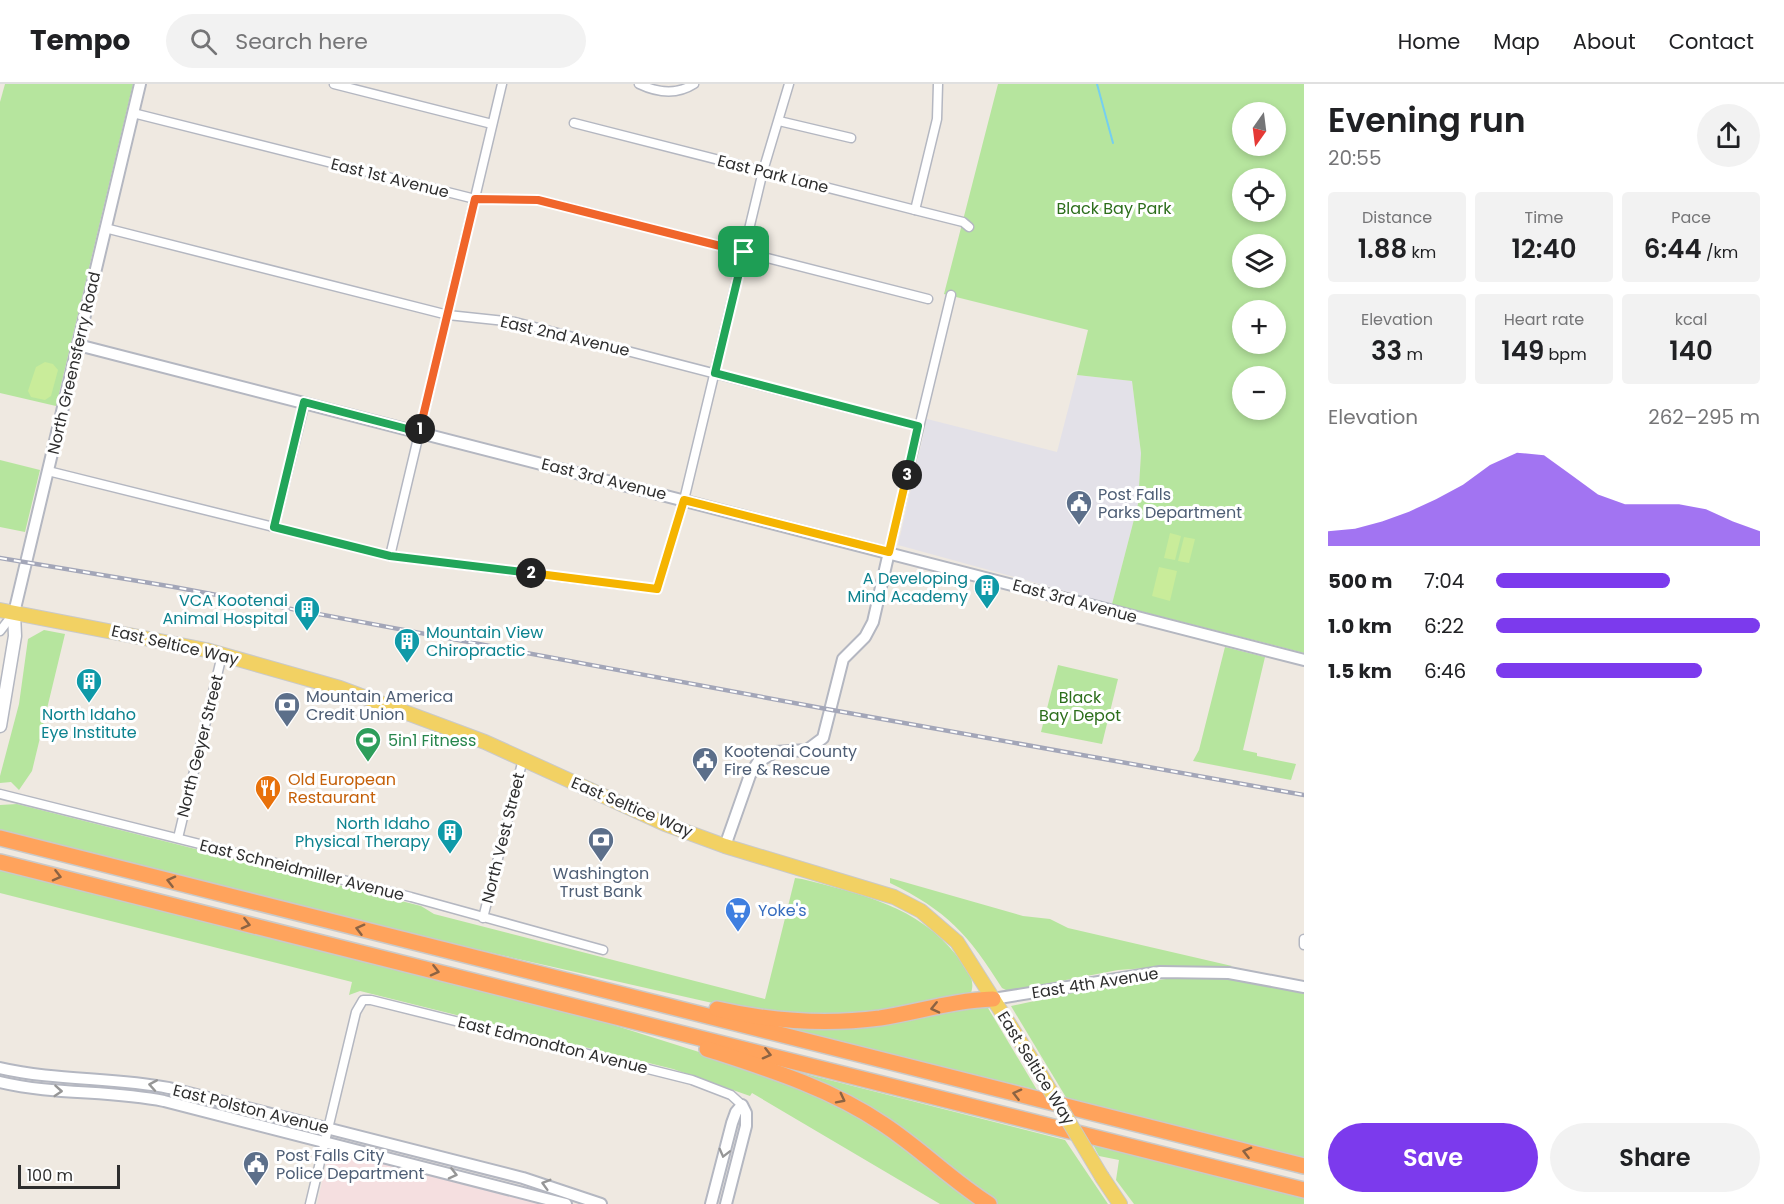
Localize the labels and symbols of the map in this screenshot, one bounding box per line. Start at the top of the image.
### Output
north arrow [1232,102,1286,156]
street label: East Park Lane [715,149,831,199]
street label: East 1st Avenue [328,152,452,204]
park label: Black Bay Park [1057,197,1172,220]
pin [718,226,769,277]
street label: North Greensferry Road [42,269,106,457]
street label: East 2nd Avenue [498,310,632,362]
pin: 1 [405,414,435,444]
street label: East 3rd Avenue [539,452,669,506]
pin: 3 [892,460,922,490]
place label: Post Falls Parks Department [1098,483,1242,524]
public building icon: Post Falls Parks Department [1064,488,1094,526]
pin: 2 [516,558,546,588]
place label: A Developing Mind Academy [847,567,968,608]
building icon: A Developing Mind Academy [972,572,1002,610]
street label: East 3rd Avenue [1010,573,1140,629]
place label: VCA Kootenai Animal Hospital [163,589,288,630]
building icon: VCA Kootenai Animal Hospital [292,594,322,632]
street label: East Seltice Way [109,619,241,671]
place label: Mountain View Chiropractic [426,621,543,662]
building icon: Mountain View Chiropractic [392,626,422,664]
building icon: North Idaho Eye Institute [74,666,104,704]
street label: North Geyer Street [171,672,229,820]
place label: Mountain America Credit Union [306,685,453,726]
park label: Black Bay Depot [1039,686,1121,727]
bank icon: Mountain America Credit Union [272,690,302,728]
place label: North Idaho Eye Institute [41,703,137,744]
sports icon: 5in1 Fitness [353,725,383,763]
place label: 5in1 Fitness [388,729,476,752]
place label: Kootenai County Fire & Rescue [724,740,857,781]
public building icon: Kootenai County Fire & Rescue [690,745,720,783]
place label: Old European Restaurant [288,768,396,809]
street label: North Vest Street [476,770,530,906]
street label: East Seltice Way [568,771,696,843]
restaurant icon: Old European Restaurant [253,773,283,811]
place label: North Idaho Physical Therapy [295,812,430,853]
building icon: North Idaho Physical Therapy [435,817,465,855]
bank icon: Washington Trust Bank [586,825,616,863]
street label: East Schneidmiller Avenue [197,833,407,907]
place label: Washington Trust Bank [553,862,649,903]
one-way arrow [52,869,62,882]
one-way arrow [166,876,177,888]
supermarket icon: Yoke's [723,895,753,933]
place label: Yoke's [758,899,807,922]
one-way arrow [241,916,251,929]
one-way arrow [355,924,366,936]
street label: East 4th Avenue [1030,962,1160,1004]
one-way arrow [430,964,440,977]
one-way arrow [930,1001,940,1014]
street label: East Seltice Way [992,1007,1080,1129]
street label: East Edmondton Avenue [456,1010,650,1080]
one-way arrow [762,1047,772,1060]
street label: East Polston Avenue [171,1078,331,1140]
one-way arrow [148,1080,158,1092]
one-way arrow [53,1084,62,1097]
one-way arrow [1012,1089,1022,1102]
one-way arrow [834,1092,845,1103]
place label: Post Falls City Police Department [276,1144,425,1185]
one-way arrow [1242,1146,1252,1159]
one-way arrow [719,1148,732,1158]
public building icon: Post Falls City Police Department [241,1149,271,1187]
scale bar [18,1162,120,1190]
one-way arrow [448,1166,458,1179]
one-way arrow [541,1179,552,1191]

